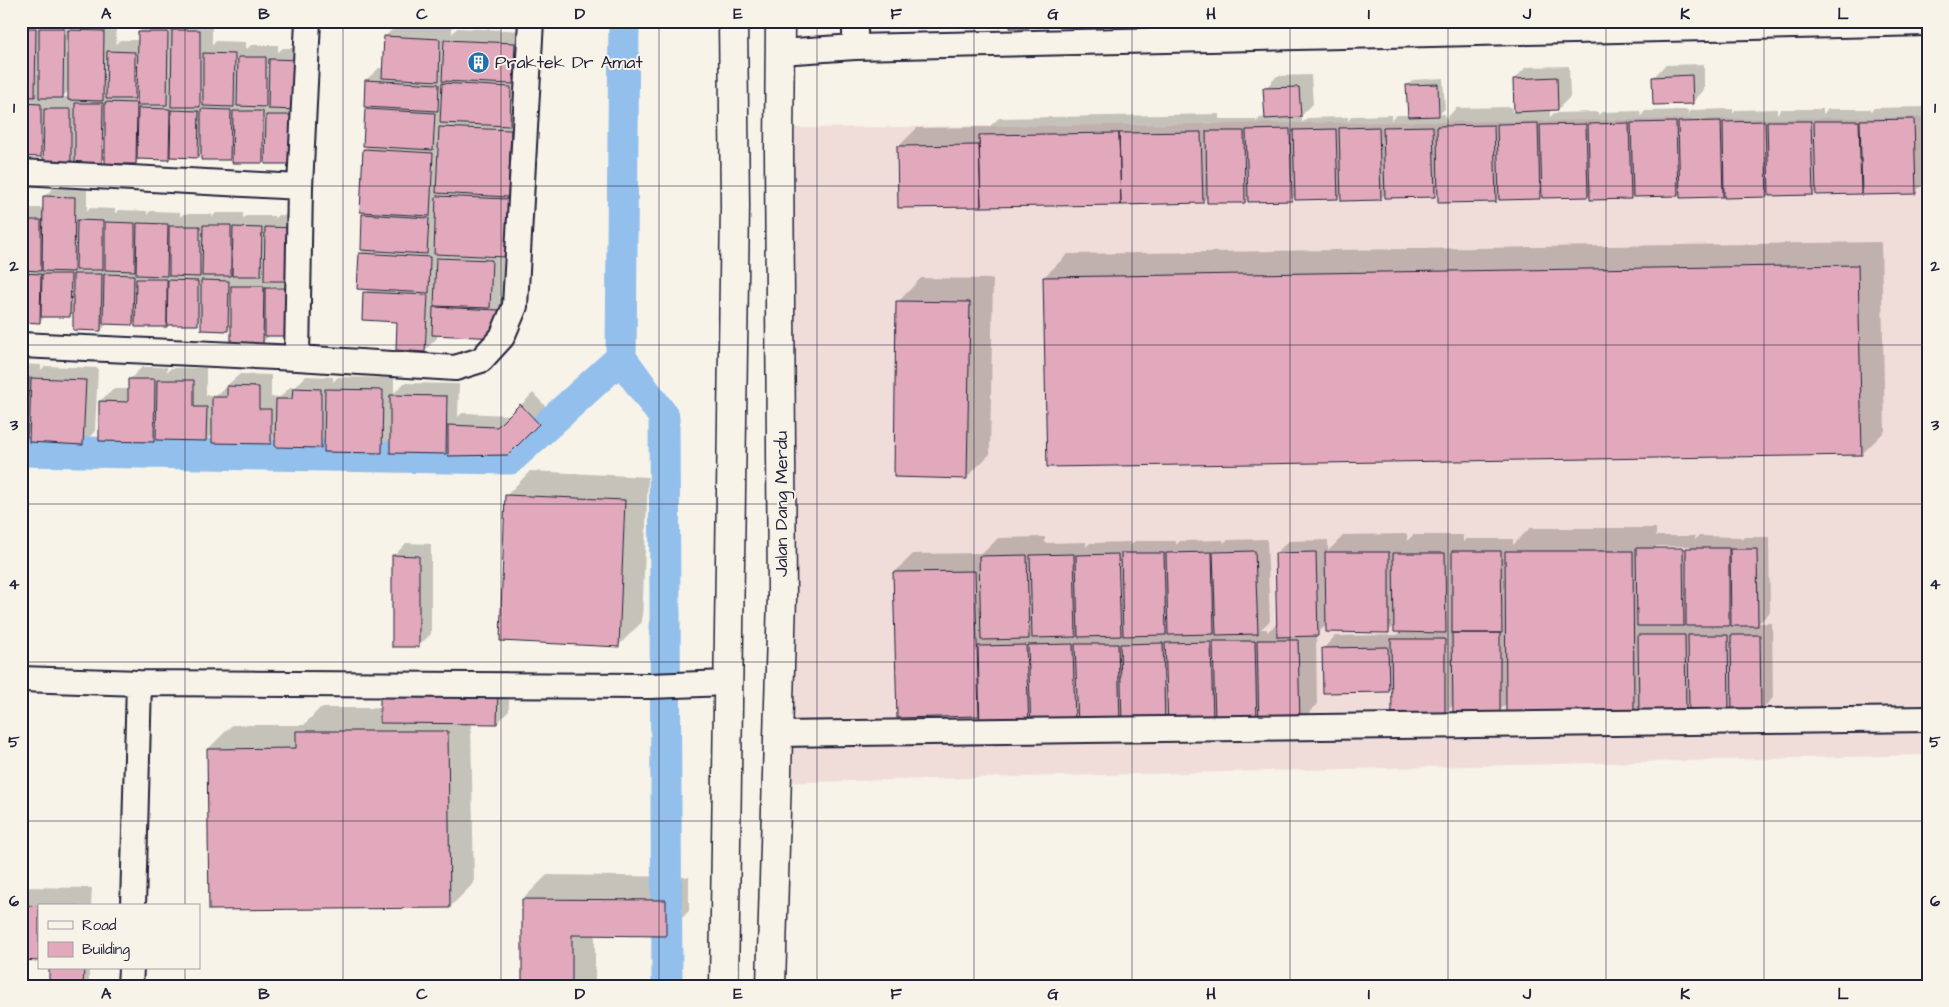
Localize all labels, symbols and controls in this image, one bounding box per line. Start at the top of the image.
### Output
text: A [101,3,112,25]
text: B [258,3,270,25]
text: C [416,3,428,25]
text: D [575,3,586,25]
text: E [733,3,743,25]
text: F [890,3,902,25]
text: G [1047,3,1059,25]
text: H [1206,3,1216,25]
text: I [1368,3,1370,25]
text: J [1522,3,1532,25]
text: K [1680,3,1690,25]
text: L [1837,3,1849,25]
building icon: Praktek Dr Amat [467,50,491,74]
place label: Praktek Dr Amat [495,50,643,75]
text: 1 [13,97,16,119]
text: 1 [1934,97,1937,119]
text: 2 [8,255,19,277]
text: 2 [1929,255,1940,277]
text: 3 [9,414,19,436]
text: 3 [1930,414,1940,436]
street label: Jalan Dang Merdu [769,431,795,577]
text: 4 [9,573,20,595]
text: 4 [1930,573,1941,595]
text: 5 [8,731,20,753]
text: 5 [1929,731,1941,753]
text: 6 [9,890,19,912]
text: 6 [1930,890,1940,912]
legend [38,904,200,970]
text: Road [82,915,117,936]
text: Building [82,939,130,961]
text: A [101,983,112,1005]
text: B [258,983,270,1005]
text: C [416,983,428,1005]
text: D [575,983,586,1005]
text: E [733,983,743,1005]
text: F [890,983,902,1005]
text: G [1047,983,1059,1005]
text: H [1206,983,1216,1005]
text: I [1368,983,1370,1005]
text: J [1522,983,1532,1005]
text: K [1680,983,1690,1005]
text: L [1837,983,1849,1005]

